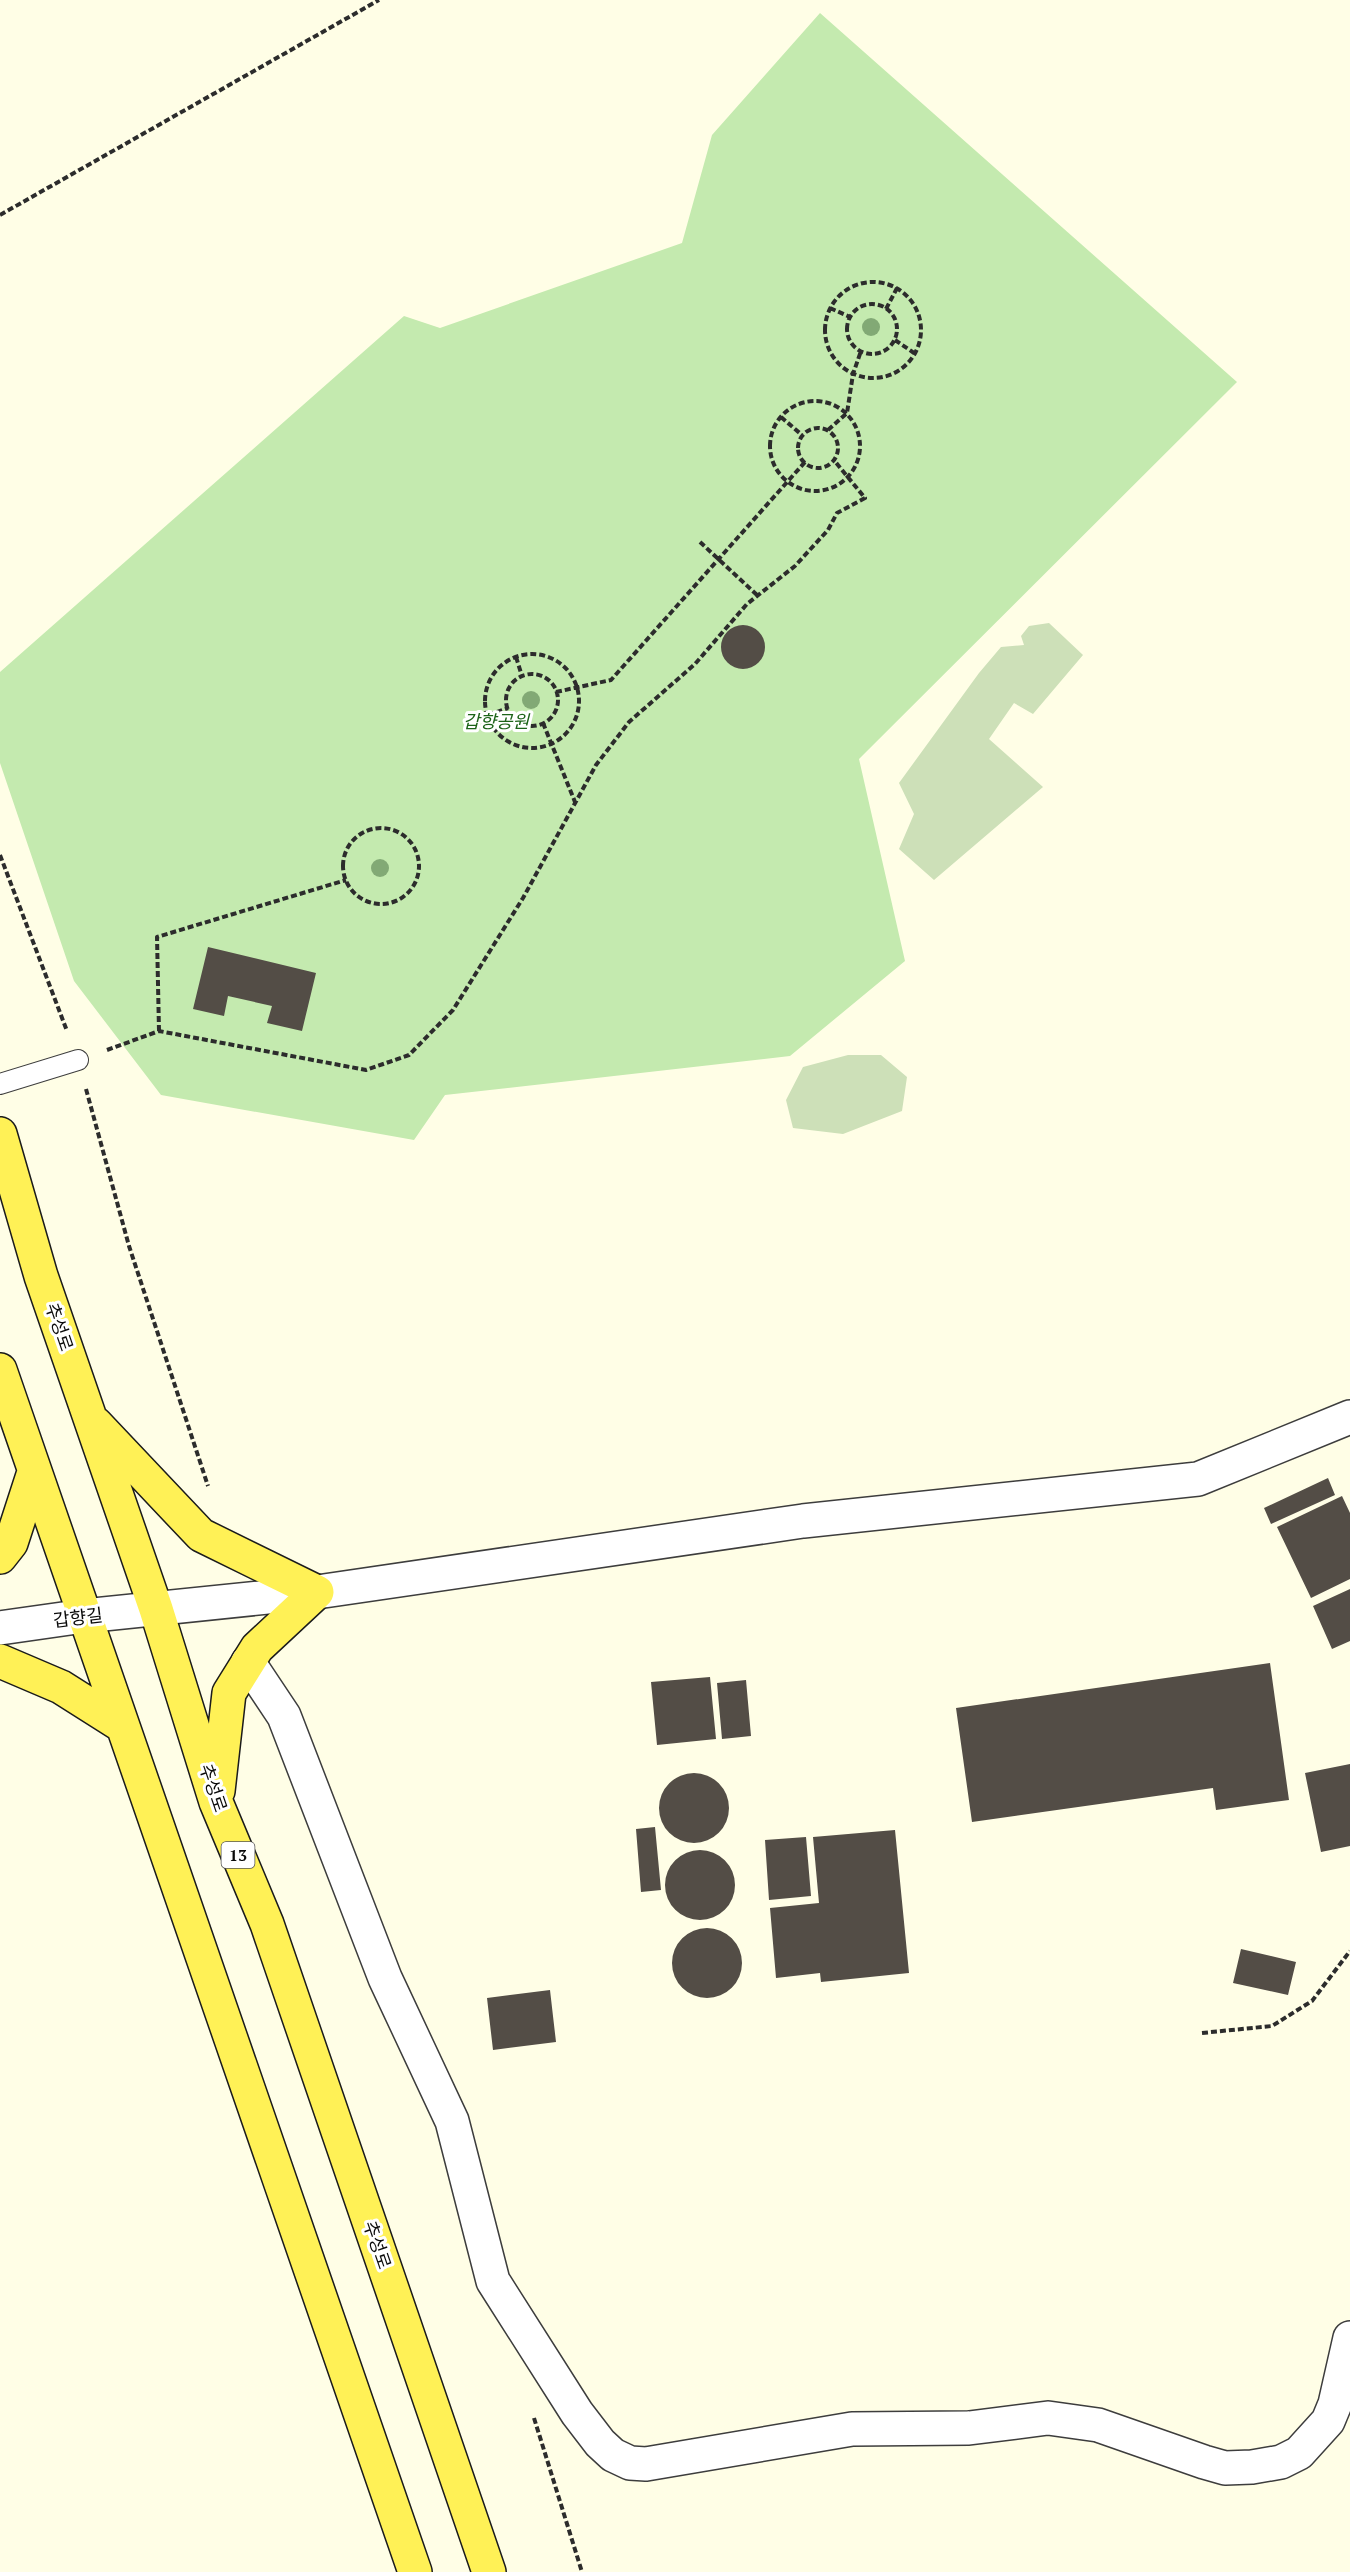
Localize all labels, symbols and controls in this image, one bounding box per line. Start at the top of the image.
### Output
park label: 갑향공원 [463,709,531,733]
street label: 추성로 [41,1299,79,1354]
street label: 갑향길 [52,1602,104,1632]
street label: 추성로 [195,1760,233,1815]
road number: 13 [222,1842,254,1868]
street label: 추성로 [359,2217,397,2272]

